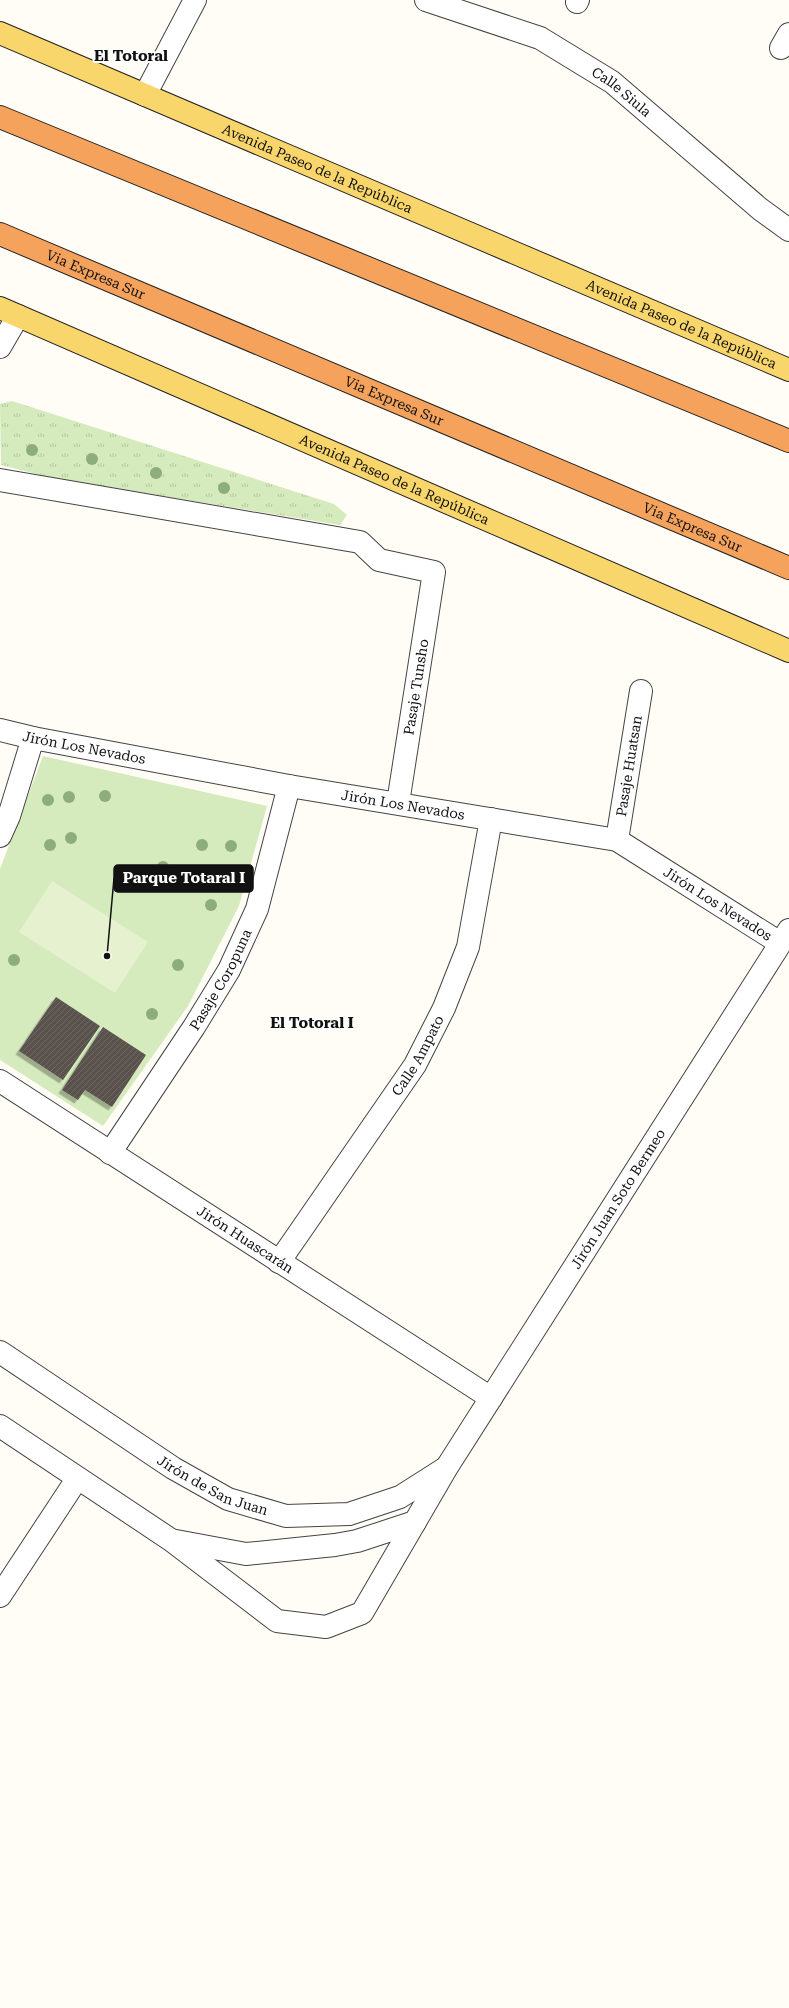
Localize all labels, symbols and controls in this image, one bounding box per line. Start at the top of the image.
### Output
district label: El Totoral [94,47,168,65]
street label: Calle Siula [589,64,655,120]
street label: Avenida Paseo de la República [220,121,415,216]
street label: Via Expresa Sur [44,247,148,303]
street label: Avenida Paseo de la República [584,276,779,372]
street label: Via Expresa Sur [342,373,446,429]
street label: Avenida Paseo de la República [297,431,492,528]
street label: Via Expresa Sur [641,499,745,555]
street label: Pasaje Tunsho [401,638,431,736]
street label: Pasaje Huatsan [613,714,645,818]
street label: Jirón Los Nevados [21,728,147,767]
street label: Jirón Los Nevados [340,787,466,823]
street label: Jirón Los Nevados [661,864,775,944]
callout: Parque Totaral I [114,865,253,892]
text: Parque Totaral I [123,869,245,887]
street label: Pasaje Coropuna [186,926,255,1033]
street label: Calle Ampato [388,1013,447,1099]
district label: El Totoral I [270,1014,354,1032]
street label: Jirón Juan Soto Bermeo [567,1126,668,1272]
street label: Jirón Huascarán [194,1202,296,1276]
street label: Jirón de San Juan [154,1452,270,1518]

